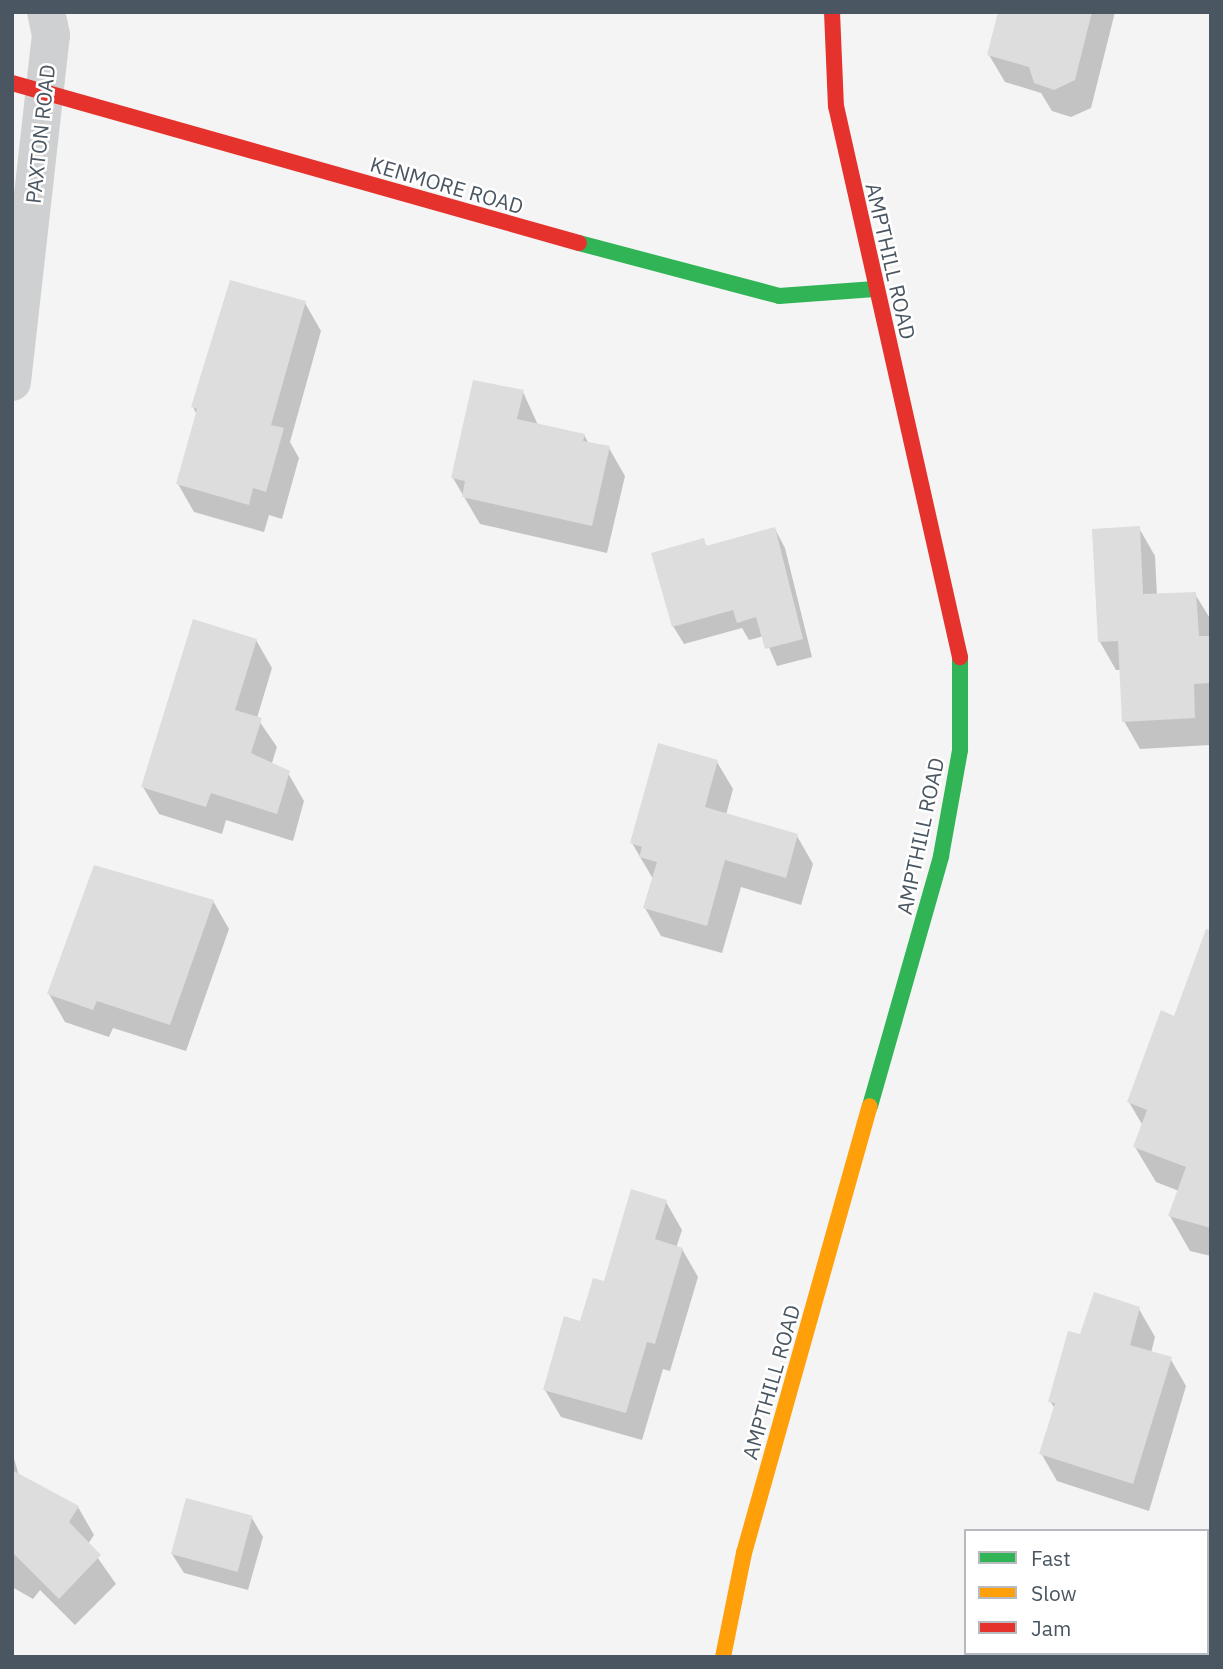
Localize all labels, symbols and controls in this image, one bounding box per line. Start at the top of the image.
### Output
street label: PAXTON ROAD [20,63,60,205]
street label: KENMORE ROAD [367,151,527,219]
street label: AMPTHILL ROAD [861,180,921,342]
street label: AMPTHILL ROAD [891,755,949,917]
street label: AMPTHILL ROAD [737,1302,805,1462]
legend [964,1529,1209,1655]
text: Fast [1031,1544,1071,1572]
text: Slow [1031,1579,1077,1607]
text: Jam [1031,1614,1071,1642]

